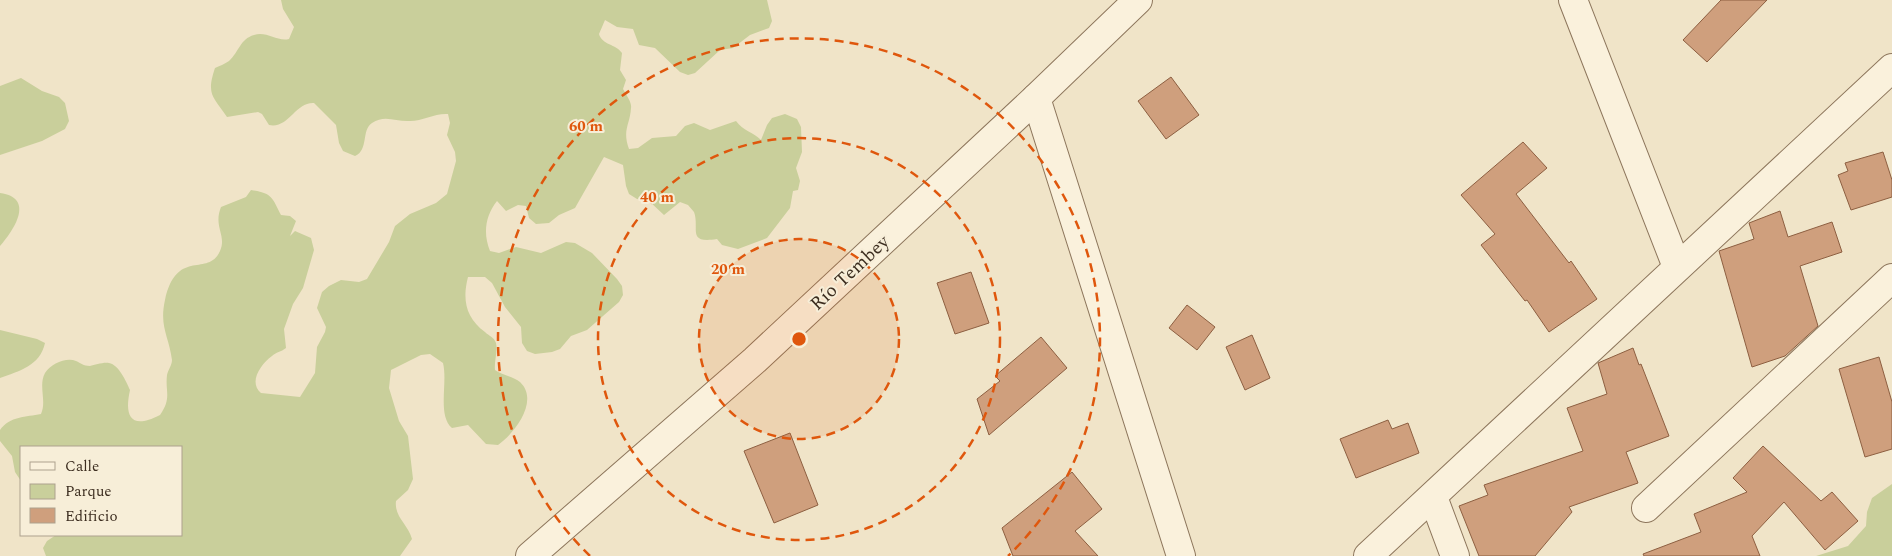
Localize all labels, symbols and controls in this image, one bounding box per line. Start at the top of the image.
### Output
text: 60 m [569,115,604,138]
text: 40 m [640,186,675,209]
street label: Río Tembey [804,228,897,318]
text: 20 m [711,258,746,281]
centre of rings [790,330,808,348]
legend [20,446,182,536]
text: Calle [65,455,99,478]
text: Parque [65,480,112,503]
text: Edificio [65,505,118,528]

